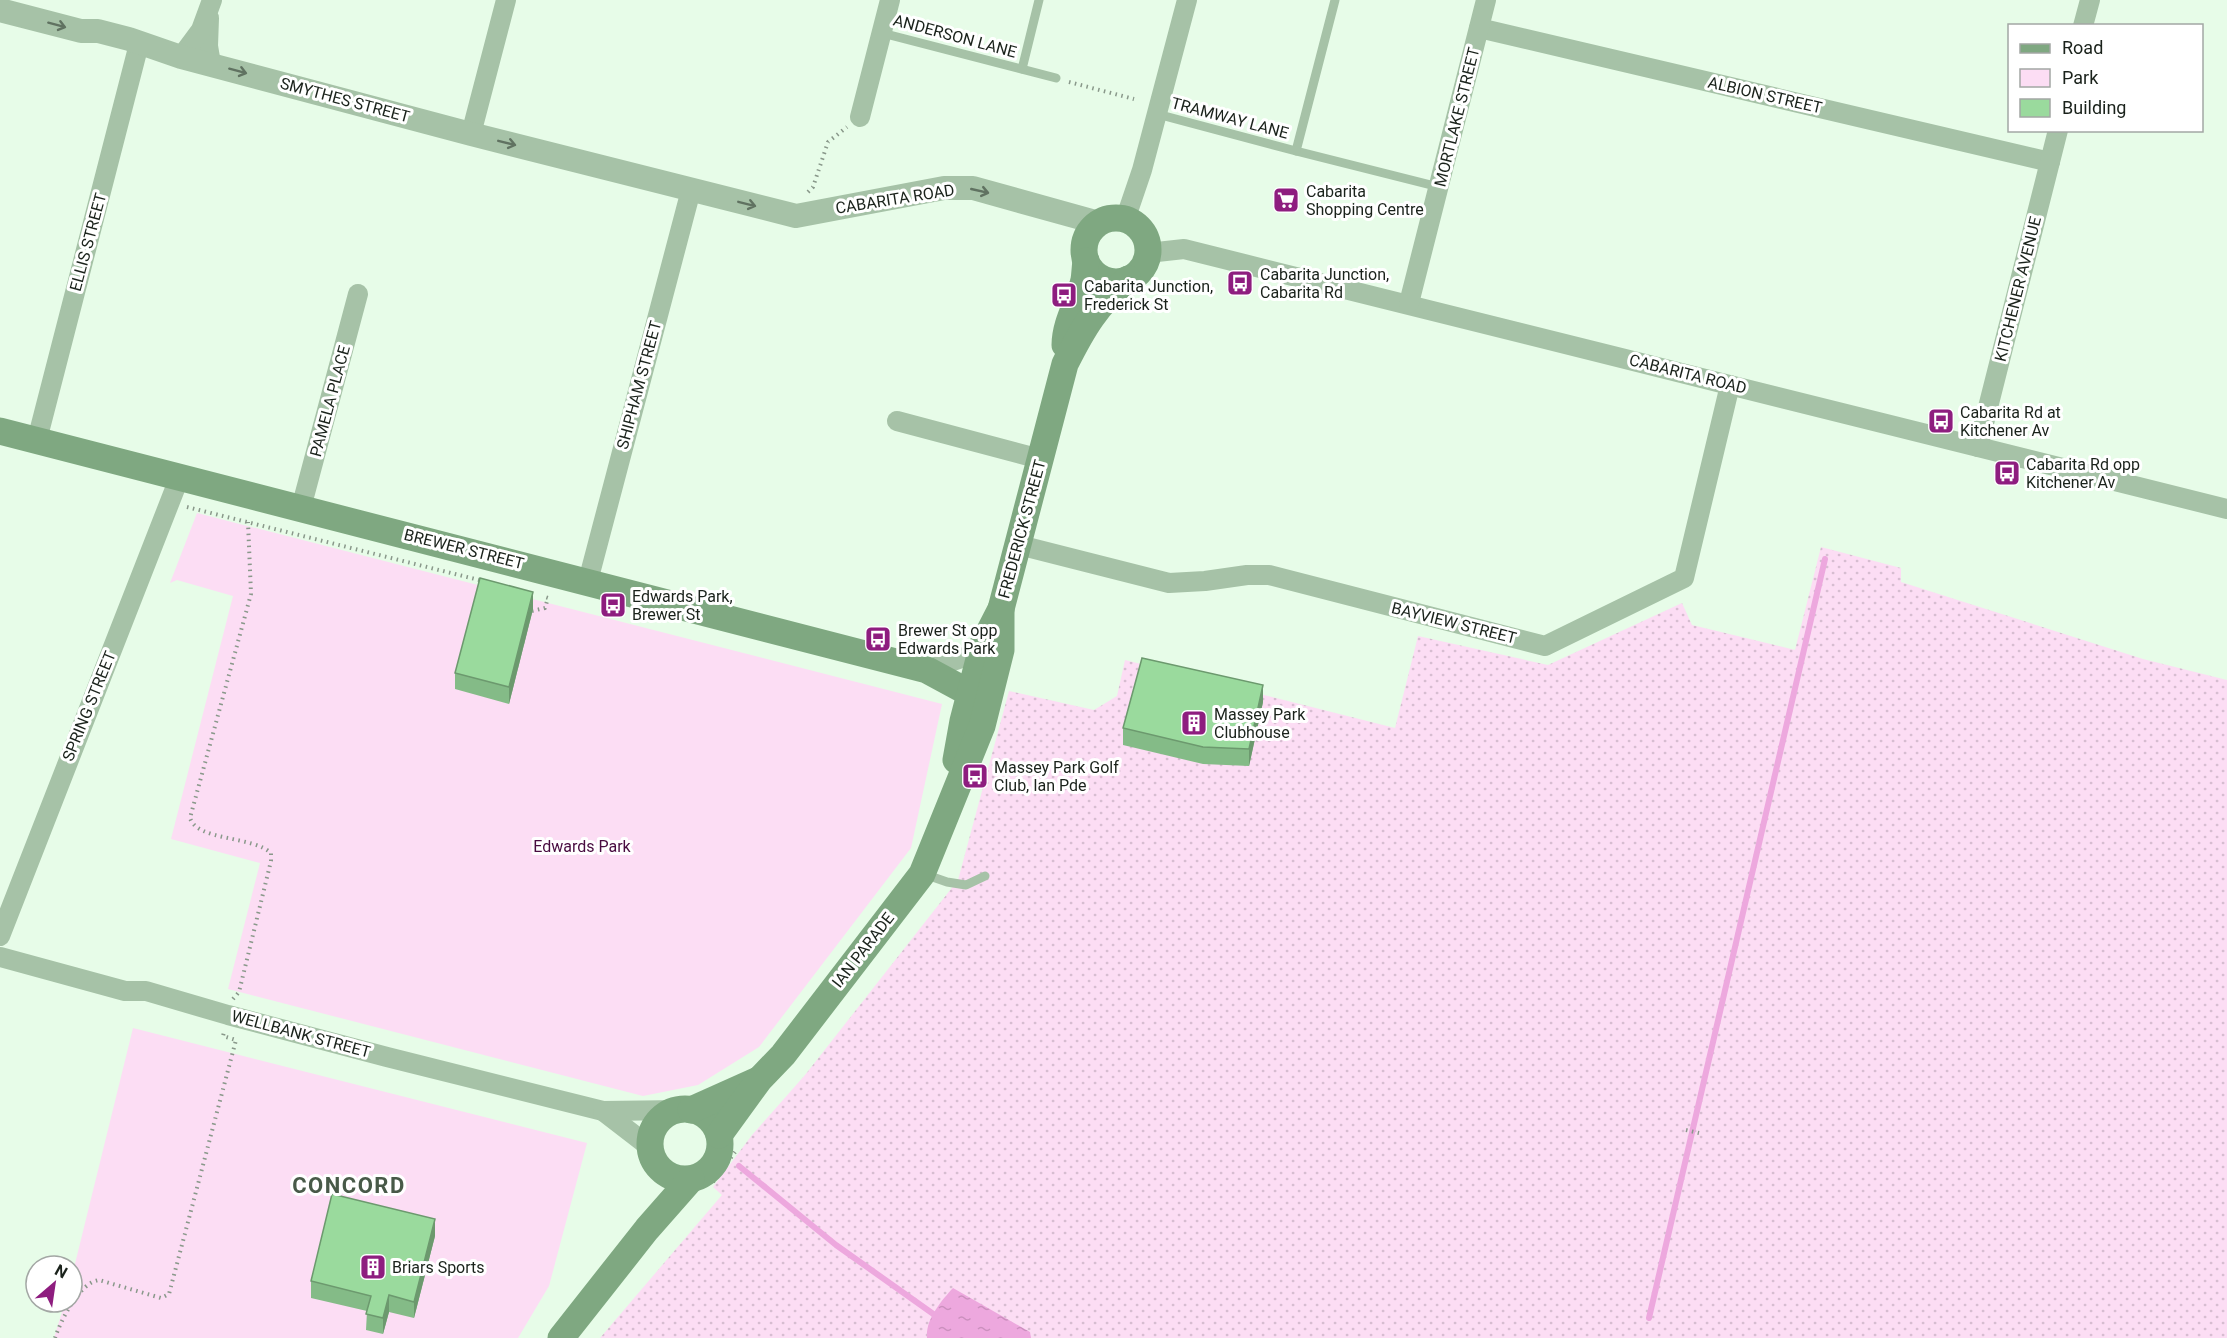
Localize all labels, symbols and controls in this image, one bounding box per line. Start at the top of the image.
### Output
street label: ANDERSON LANE [891,10,1019,62]
one-way arrow [47,20,66,31]
legend [2008,24,2203,132]
text: Road [2062,37,2103,58]
street label: MORTLAKE STREET [1431,45,1484,189]
one-way arrow [228,66,247,78]
text: Park [2062,67,2099,88]
street label: ALBION STREET [1706,73,1824,117]
street label: SMYTHES STREET [278,74,412,127]
street label: TRAMWAY LANE [1169,93,1291,143]
text: Building [2062,97,2126,118]
one-way arrow [498,138,517,149]
street label: CABARITA ROAD [834,180,956,218]
place label: Cabarita Shopping Centre [1306,182,1424,219]
one-way arrow [970,185,989,197]
supermarket icon: Cabarita Shopping Centre [1271,185,1301,215]
street label: ELLIS STREET [66,190,110,293]
one-way arrow [738,199,757,211]
street label: KITCHENER AVENUE [1991,215,2045,363]
place label: Cabarita Junction, Cabarita Rd [1260,265,1389,302]
bus stop icon: Cabarita Junction, Cabarita Rd [1225,268,1255,298]
place label: Cabarita Junction, Frederick St [1084,277,1213,314]
bus stop icon: Cabarita Junction, Frederick St [1049,280,1079,310]
street label: SHIPHAM STREET [613,318,665,451]
street label: PAMELA PLACE [306,343,354,459]
street label: CABARITA ROAD [1627,350,1749,398]
place label: Cabarita Rd at Kitchener Av [1960,403,2061,440]
bus stop icon: Cabarita Rd at Kitchener Av [1926,406,1956,436]
place label: Cabarita Rd opp Kitchener Av [2026,455,2140,492]
street label: FREDERICK STREET [994,457,1050,600]
bus stop icon: Cabarita Rd opp Kitchener Av [1992,458,2022,488]
street label: BREWER STREET [402,525,526,573]
place label: Edwards Park, Brewer St [632,587,733,624]
bus stop icon: Edwards Park, Brewer St [598,590,628,620]
street label: BAYVIEW STREET [1390,598,1519,648]
place label: Brewer St opp Edwards Park [898,621,997,658]
bus stop icon: Brewer St opp Edwards Park [863,624,893,654]
street label: SPRING STREET [58,648,120,764]
place label: Massey Park Clubhouse [1214,705,1306,742]
building icon: Massey Park Clubhouse [1179,708,1209,738]
place label: Massey Park Golf Club, Ian Pde [994,758,1119,795]
bus stop icon: Massey Park Golf Club, Ian Pde [960,761,990,791]
park label: Edwards Park [533,837,632,856]
street label: IAN PARADE [828,909,898,991]
street label: WELLBANK STREET [229,1006,373,1062]
district label: CONCORD [292,1173,406,1198]
building icon: Briars Sports [358,1252,388,1282]
north arrow [24,1254,84,1314]
place label: Briars Sports [392,1258,485,1277]
text: N [51,1260,71,1282]

